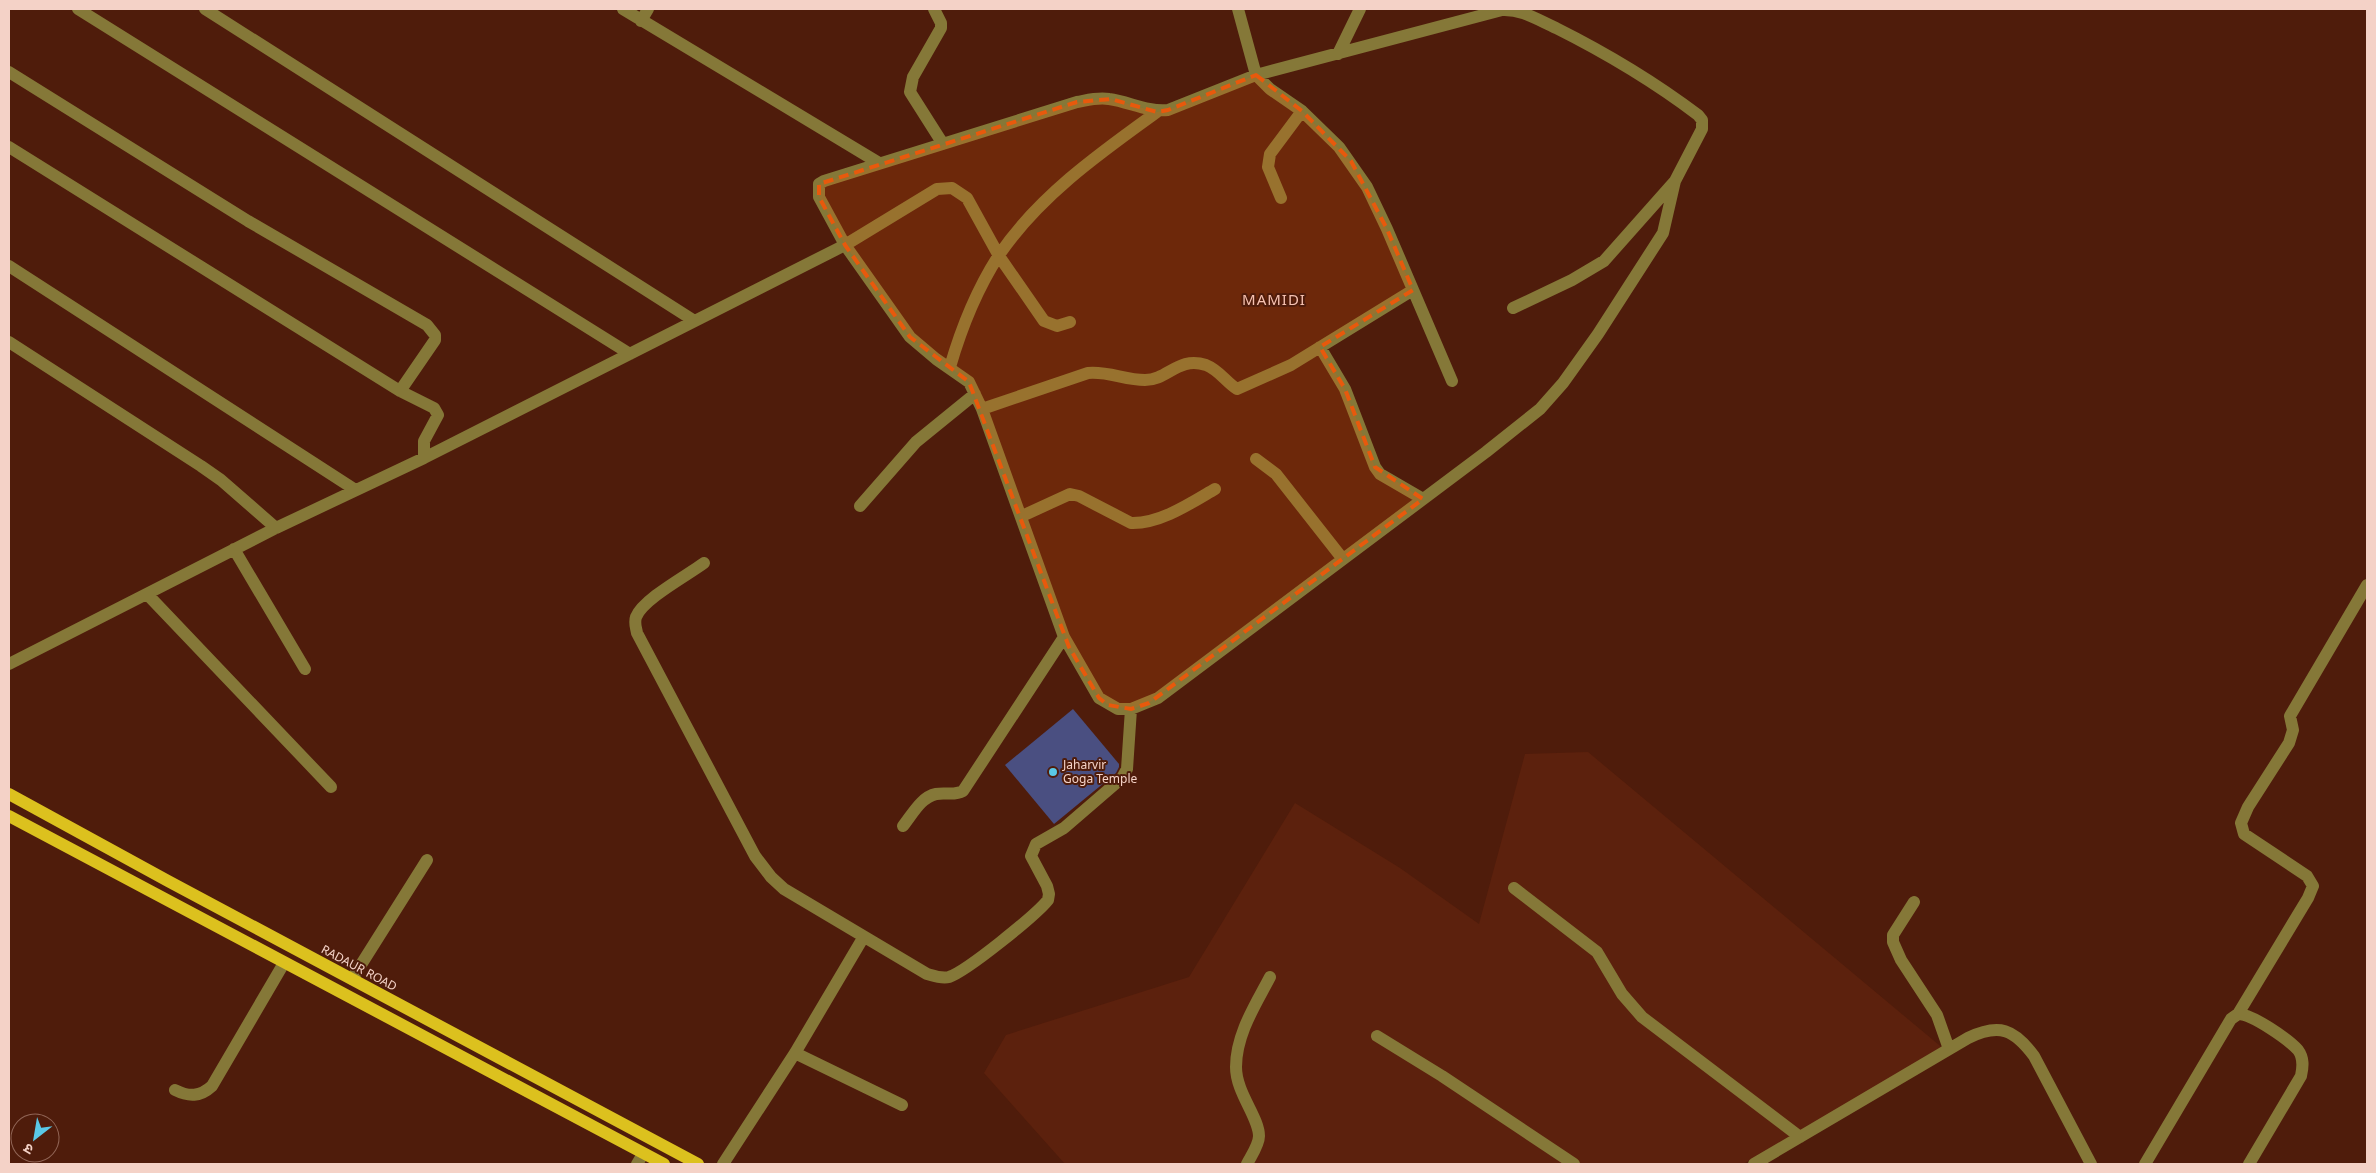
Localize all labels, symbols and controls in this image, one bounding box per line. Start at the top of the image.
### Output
district label: MAMIDI [1242,292,1306,311]
place label: Jaharvir Goga Temple [1062,758,1138,788]
marker: Jaharvir Goga Temple [1047,766,1059,778]
street label: RADAUR ROAD [318,942,399,996]
north arrow [10,1113,60,1163]
text: उ [20,1137,37,1158]

